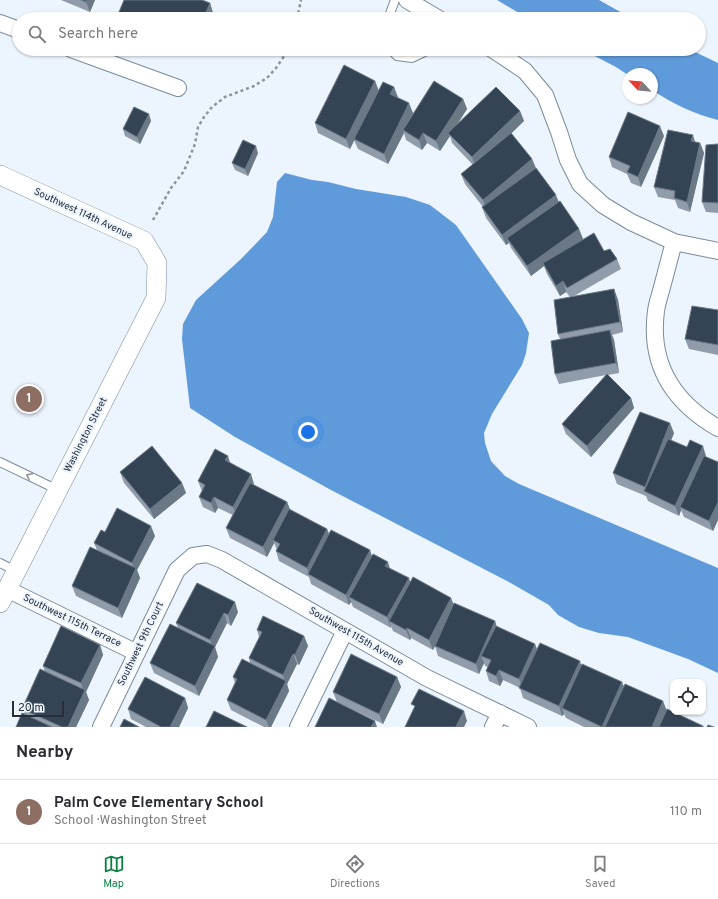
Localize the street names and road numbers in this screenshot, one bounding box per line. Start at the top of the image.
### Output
street label: Southwest 114th Avenue [32,185,134,243]
street label: Washington Street [62,395,111,475]
street label: Southwest 115th Terrace [21,592,123,650]
street label: Southwest 9th Court [115,599,167,688]
street label: Southwest 115th Avenue [306,605,406,669]

